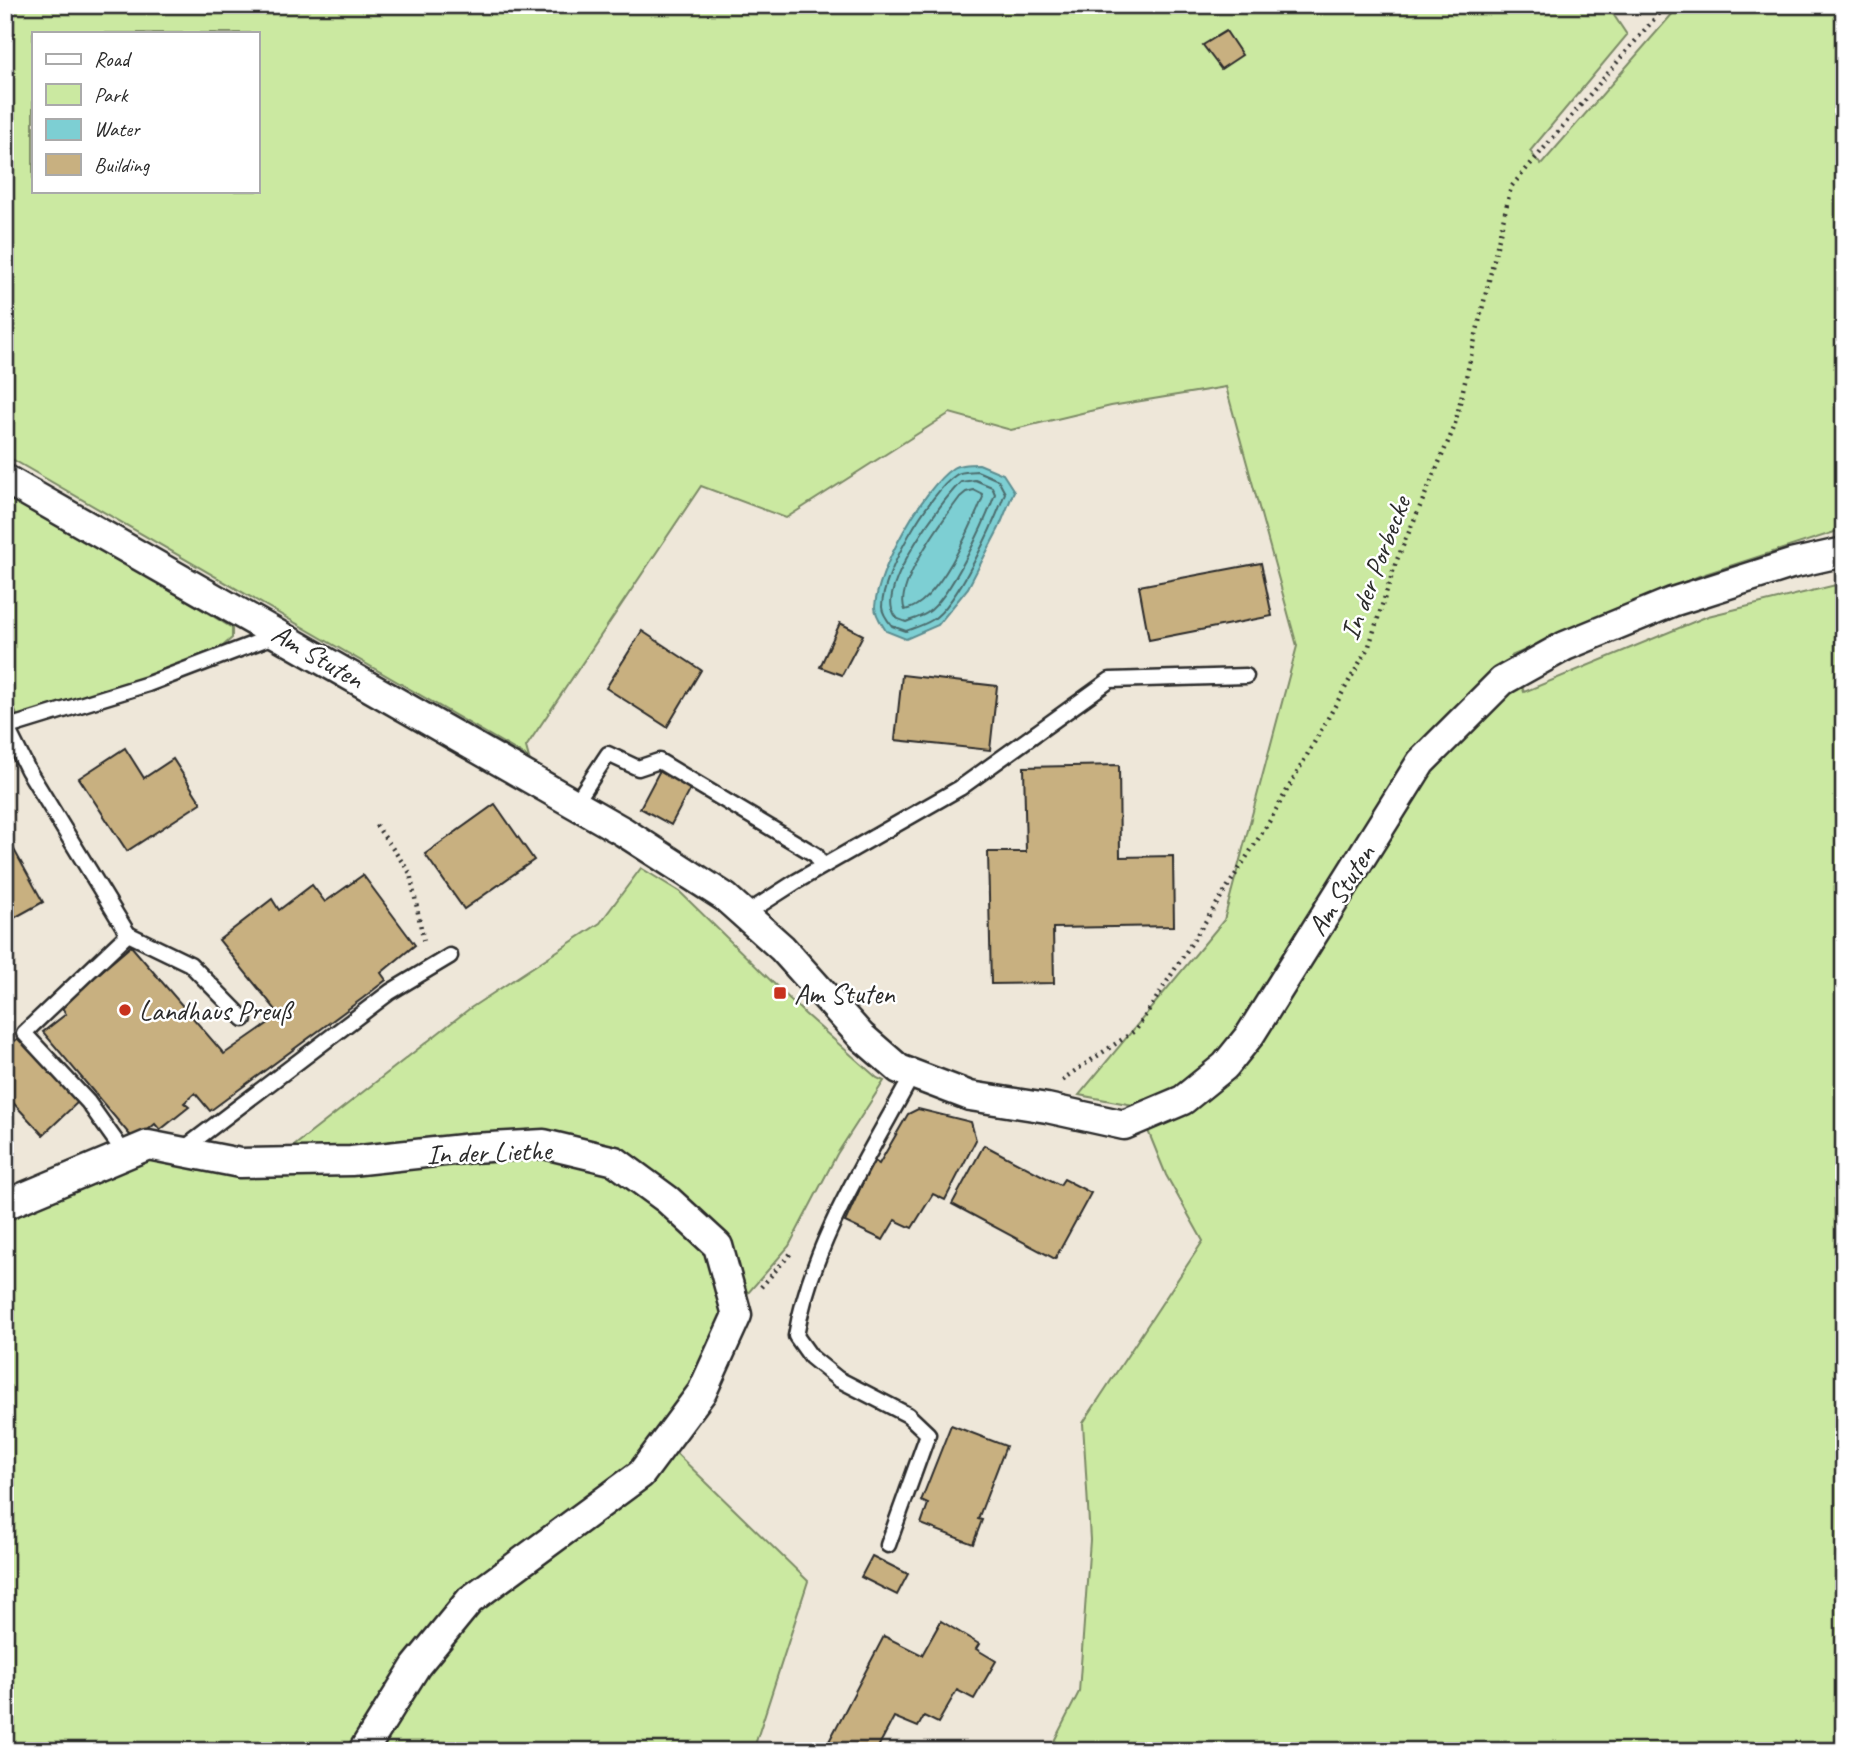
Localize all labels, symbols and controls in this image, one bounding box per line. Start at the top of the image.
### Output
legend [32,32,259,192]
text: Road [94,46,133,72]
text: Park [94,82,129,108]
text: Water [94,116,141,142]
text: Building [94,152,151,178]
street label: In der Porbecke [1332,490,1419,645]
street label: Am Stuten [266,616,372,697]
street label: Am Stuten [1299,837,1383,942]
place label: Am Stuten [794,976,896,1011]
marker: Am Stuten [772,985,788,1001]
place label: Landhaus Preuß [139,993,295,1028]
marker: Landhaus Preuß [117,1002,133,1018]
street label: In der Liethe [426,1132,554,1172]

